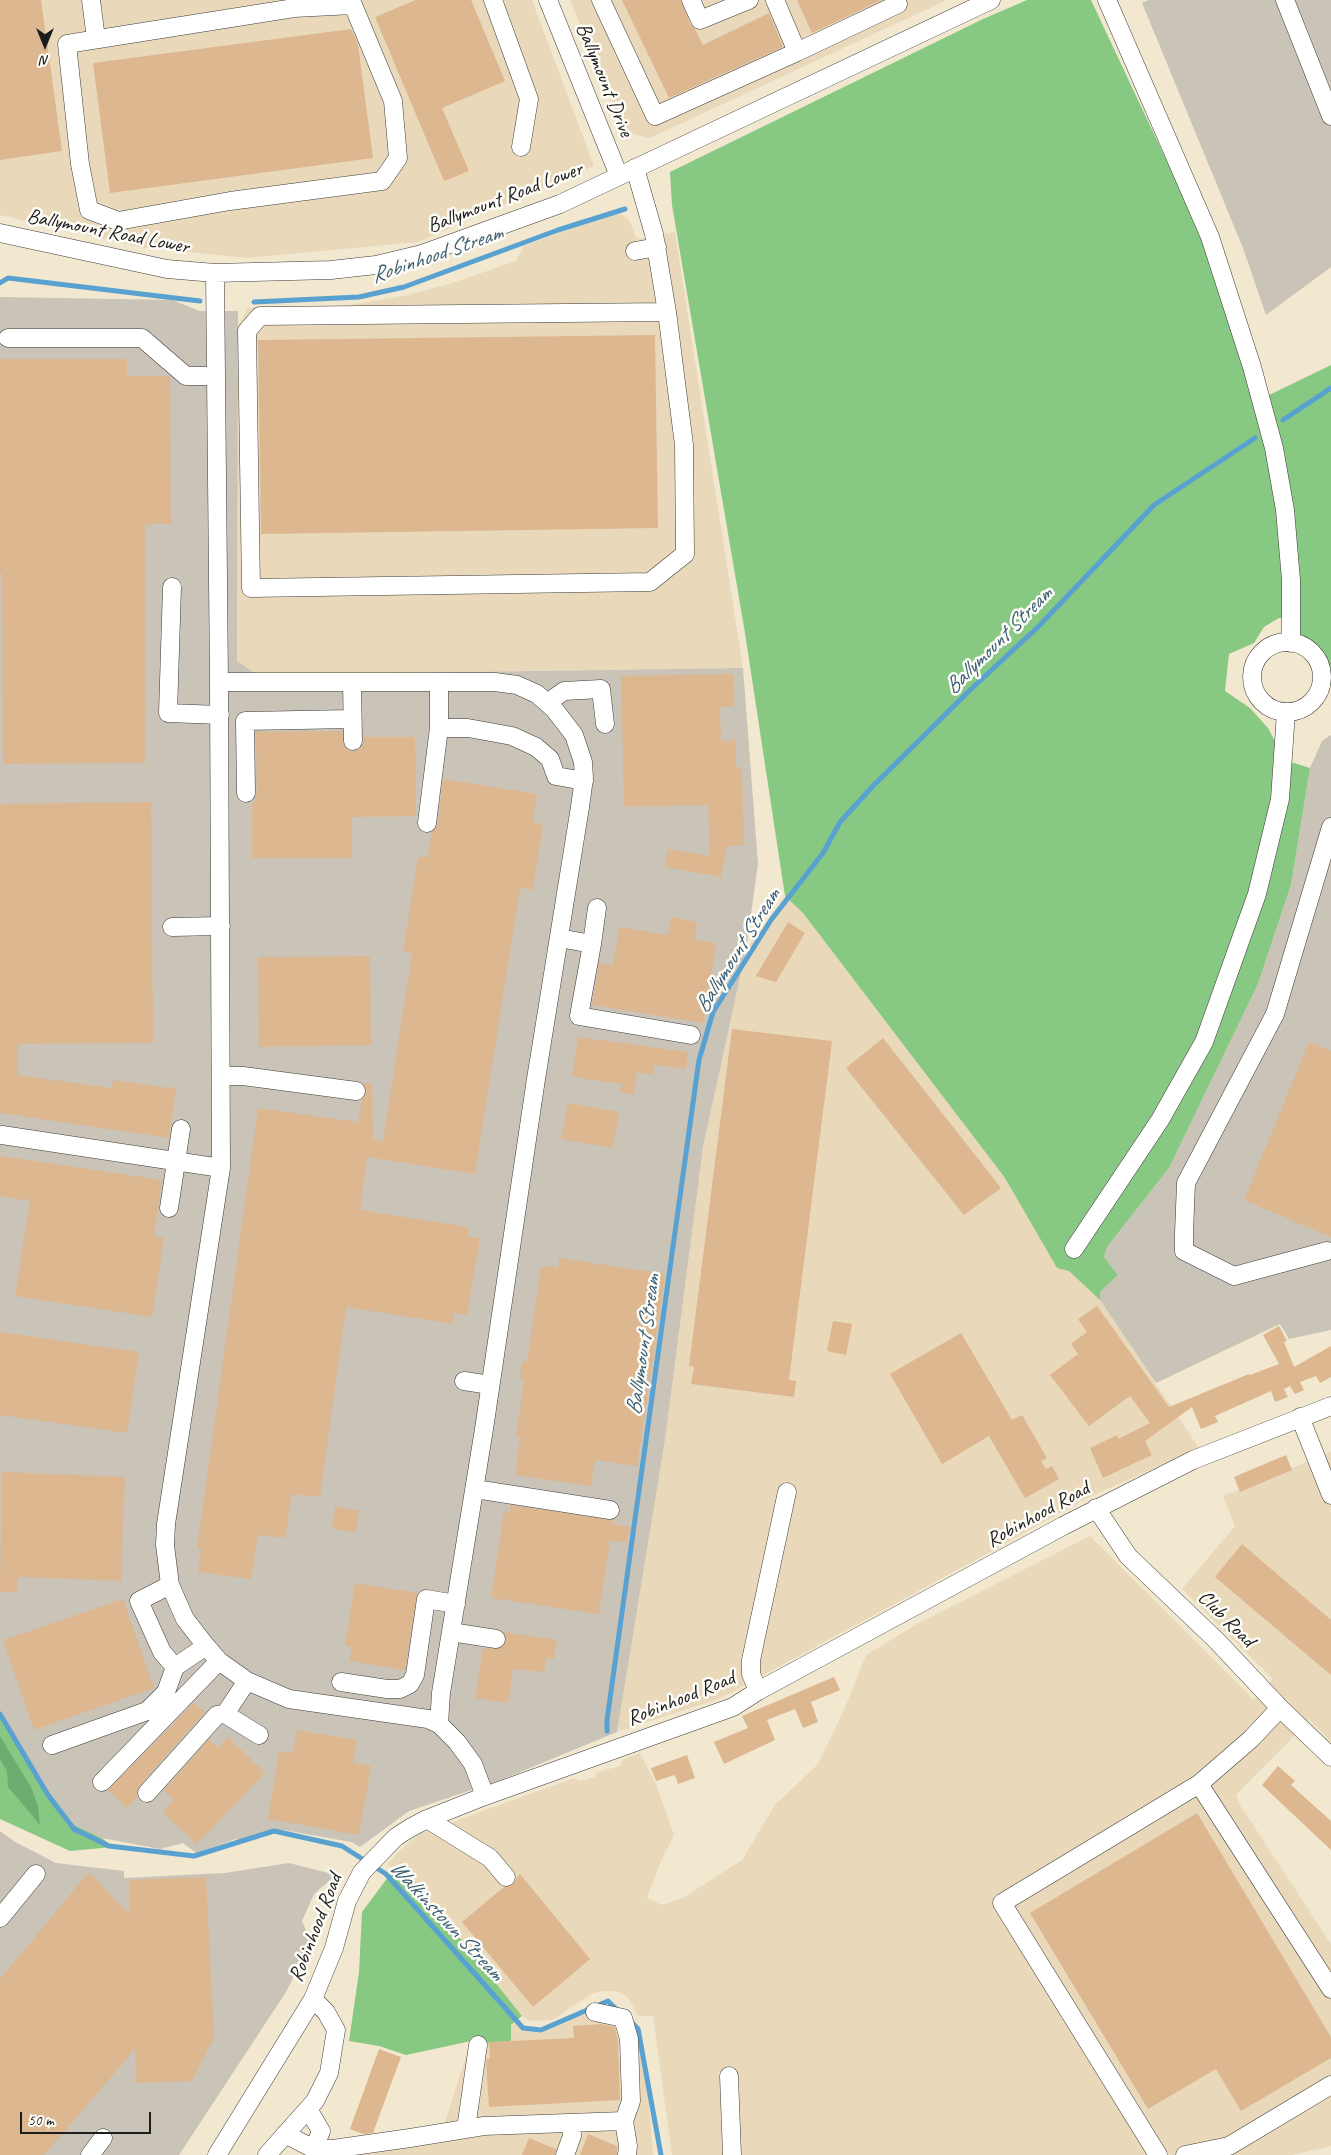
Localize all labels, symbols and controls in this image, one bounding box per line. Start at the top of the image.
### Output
street label: Ballymount Drive [570,19,638,141]
north arrow [20,20,70,70]
text: N [41,52,49,69]
street label: Ballymount Road Lower [424,157,586,239]
street label: Ballymount Road Lower [25,204,191,260]
water label: Robinhood Stream [368,220,506,290]
water label: Ballymount Stream [940,582,1058,700]
water label: Ballymount Stream [689,884,787,1018]
water label: Ballymount Stream [621,1273,667,1417]
street label: Robinhood Road [982,1476,1094,1554]
street label: Club Road [1192,1585,1260,1653]
street label: Robinhood Road [624,1666,738,1732]
water label: Walkinstown Stream [383,1855,509,1987]
street label: Robinhood Road [284,1870,348,1986]
scale bar [22,2102,154,2134]
text: 50 m [28,2111,54,2130]

